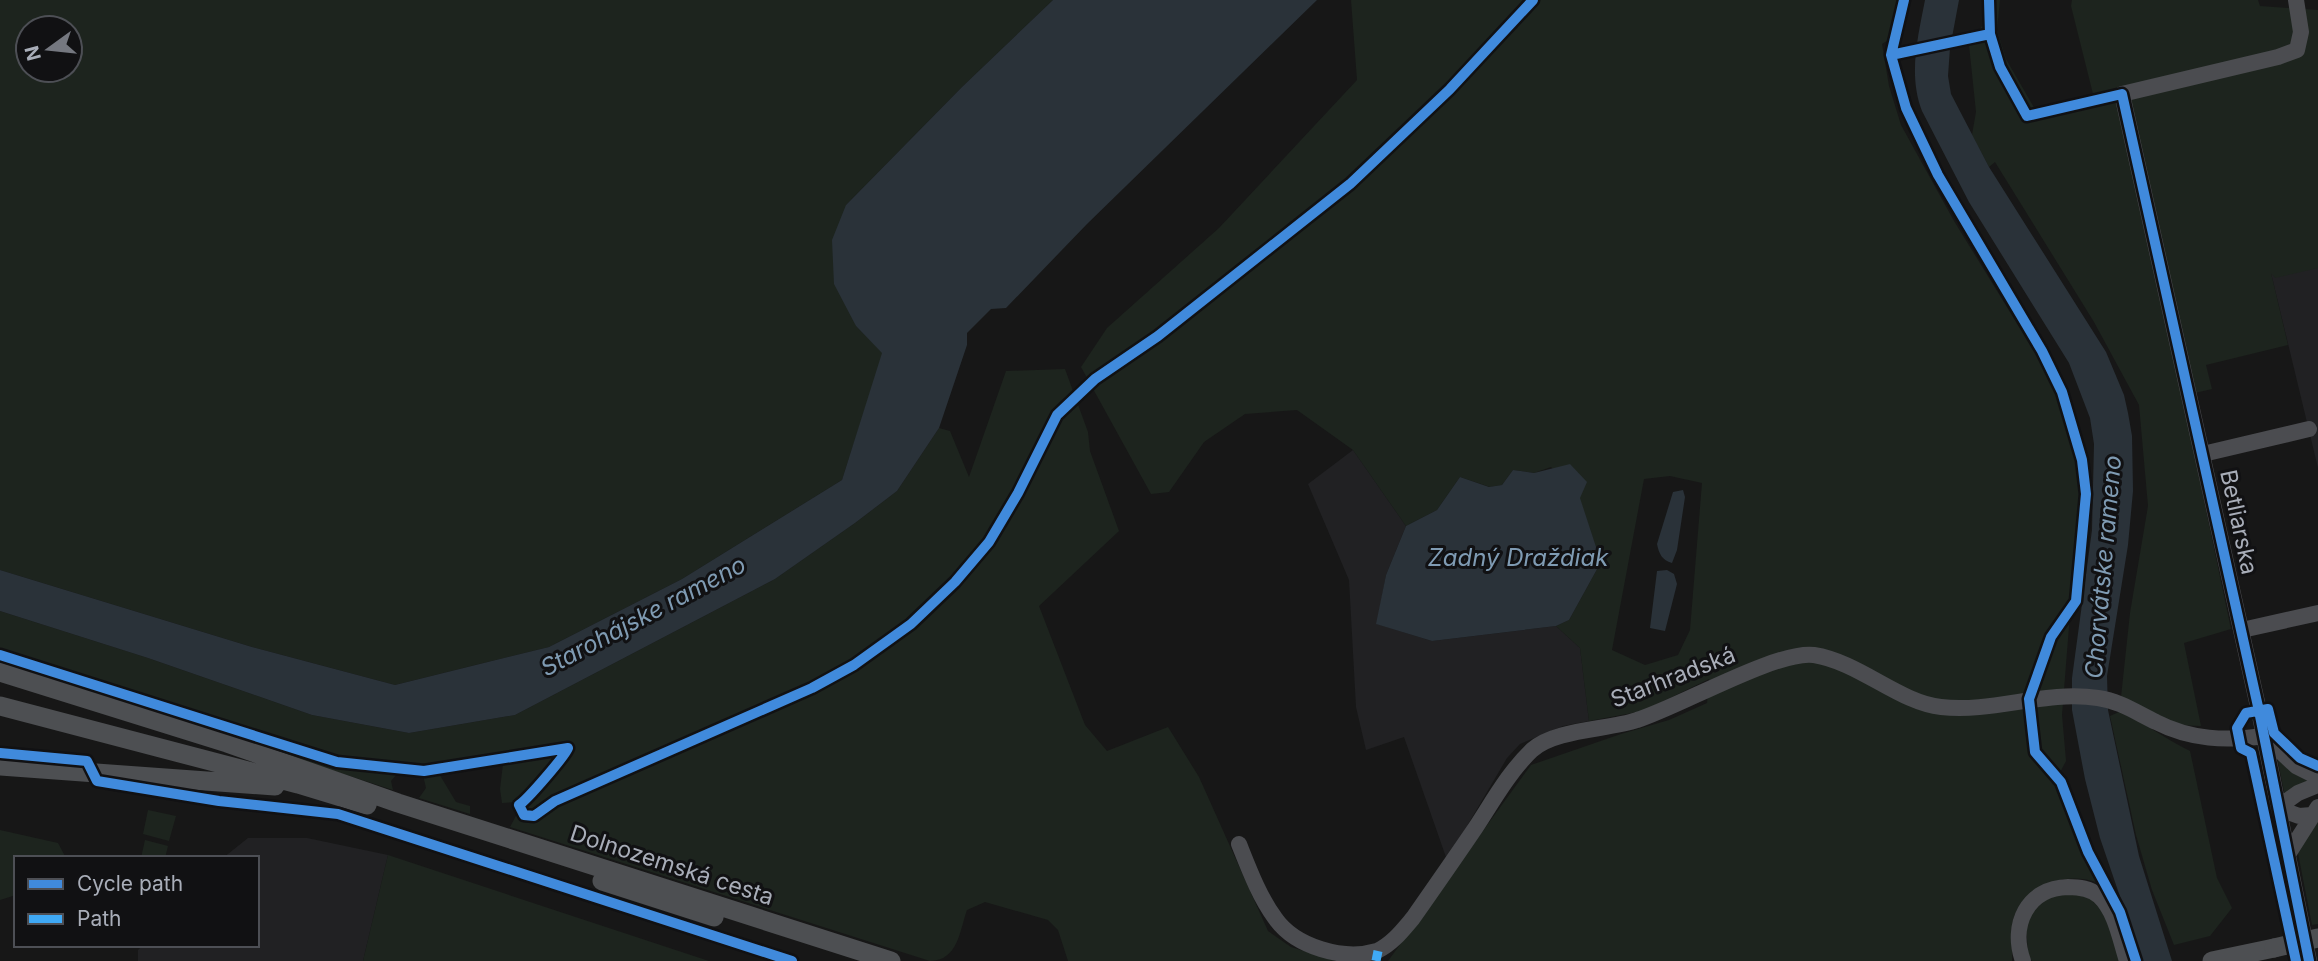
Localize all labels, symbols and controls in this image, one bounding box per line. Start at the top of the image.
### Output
north arrow [14,14,84,84]
text: N [20,43,46,63]
water label: Chorvátske rameno [2079,454,2127,680]
street label: Betliarska [2214,467,2264,577]
water label: Zadný Draždiak [1428,543,1609,572]
water label: Starohájske rameno [535,550,751,682]
street label: Starhradská [1607,640,1739,714]
street label: Dolnozemská cesta [567,819,777,911]
legend [14,856,259,947]
text: Cycle path [77,871,183,896]
text: Path [77,906,122,931]

